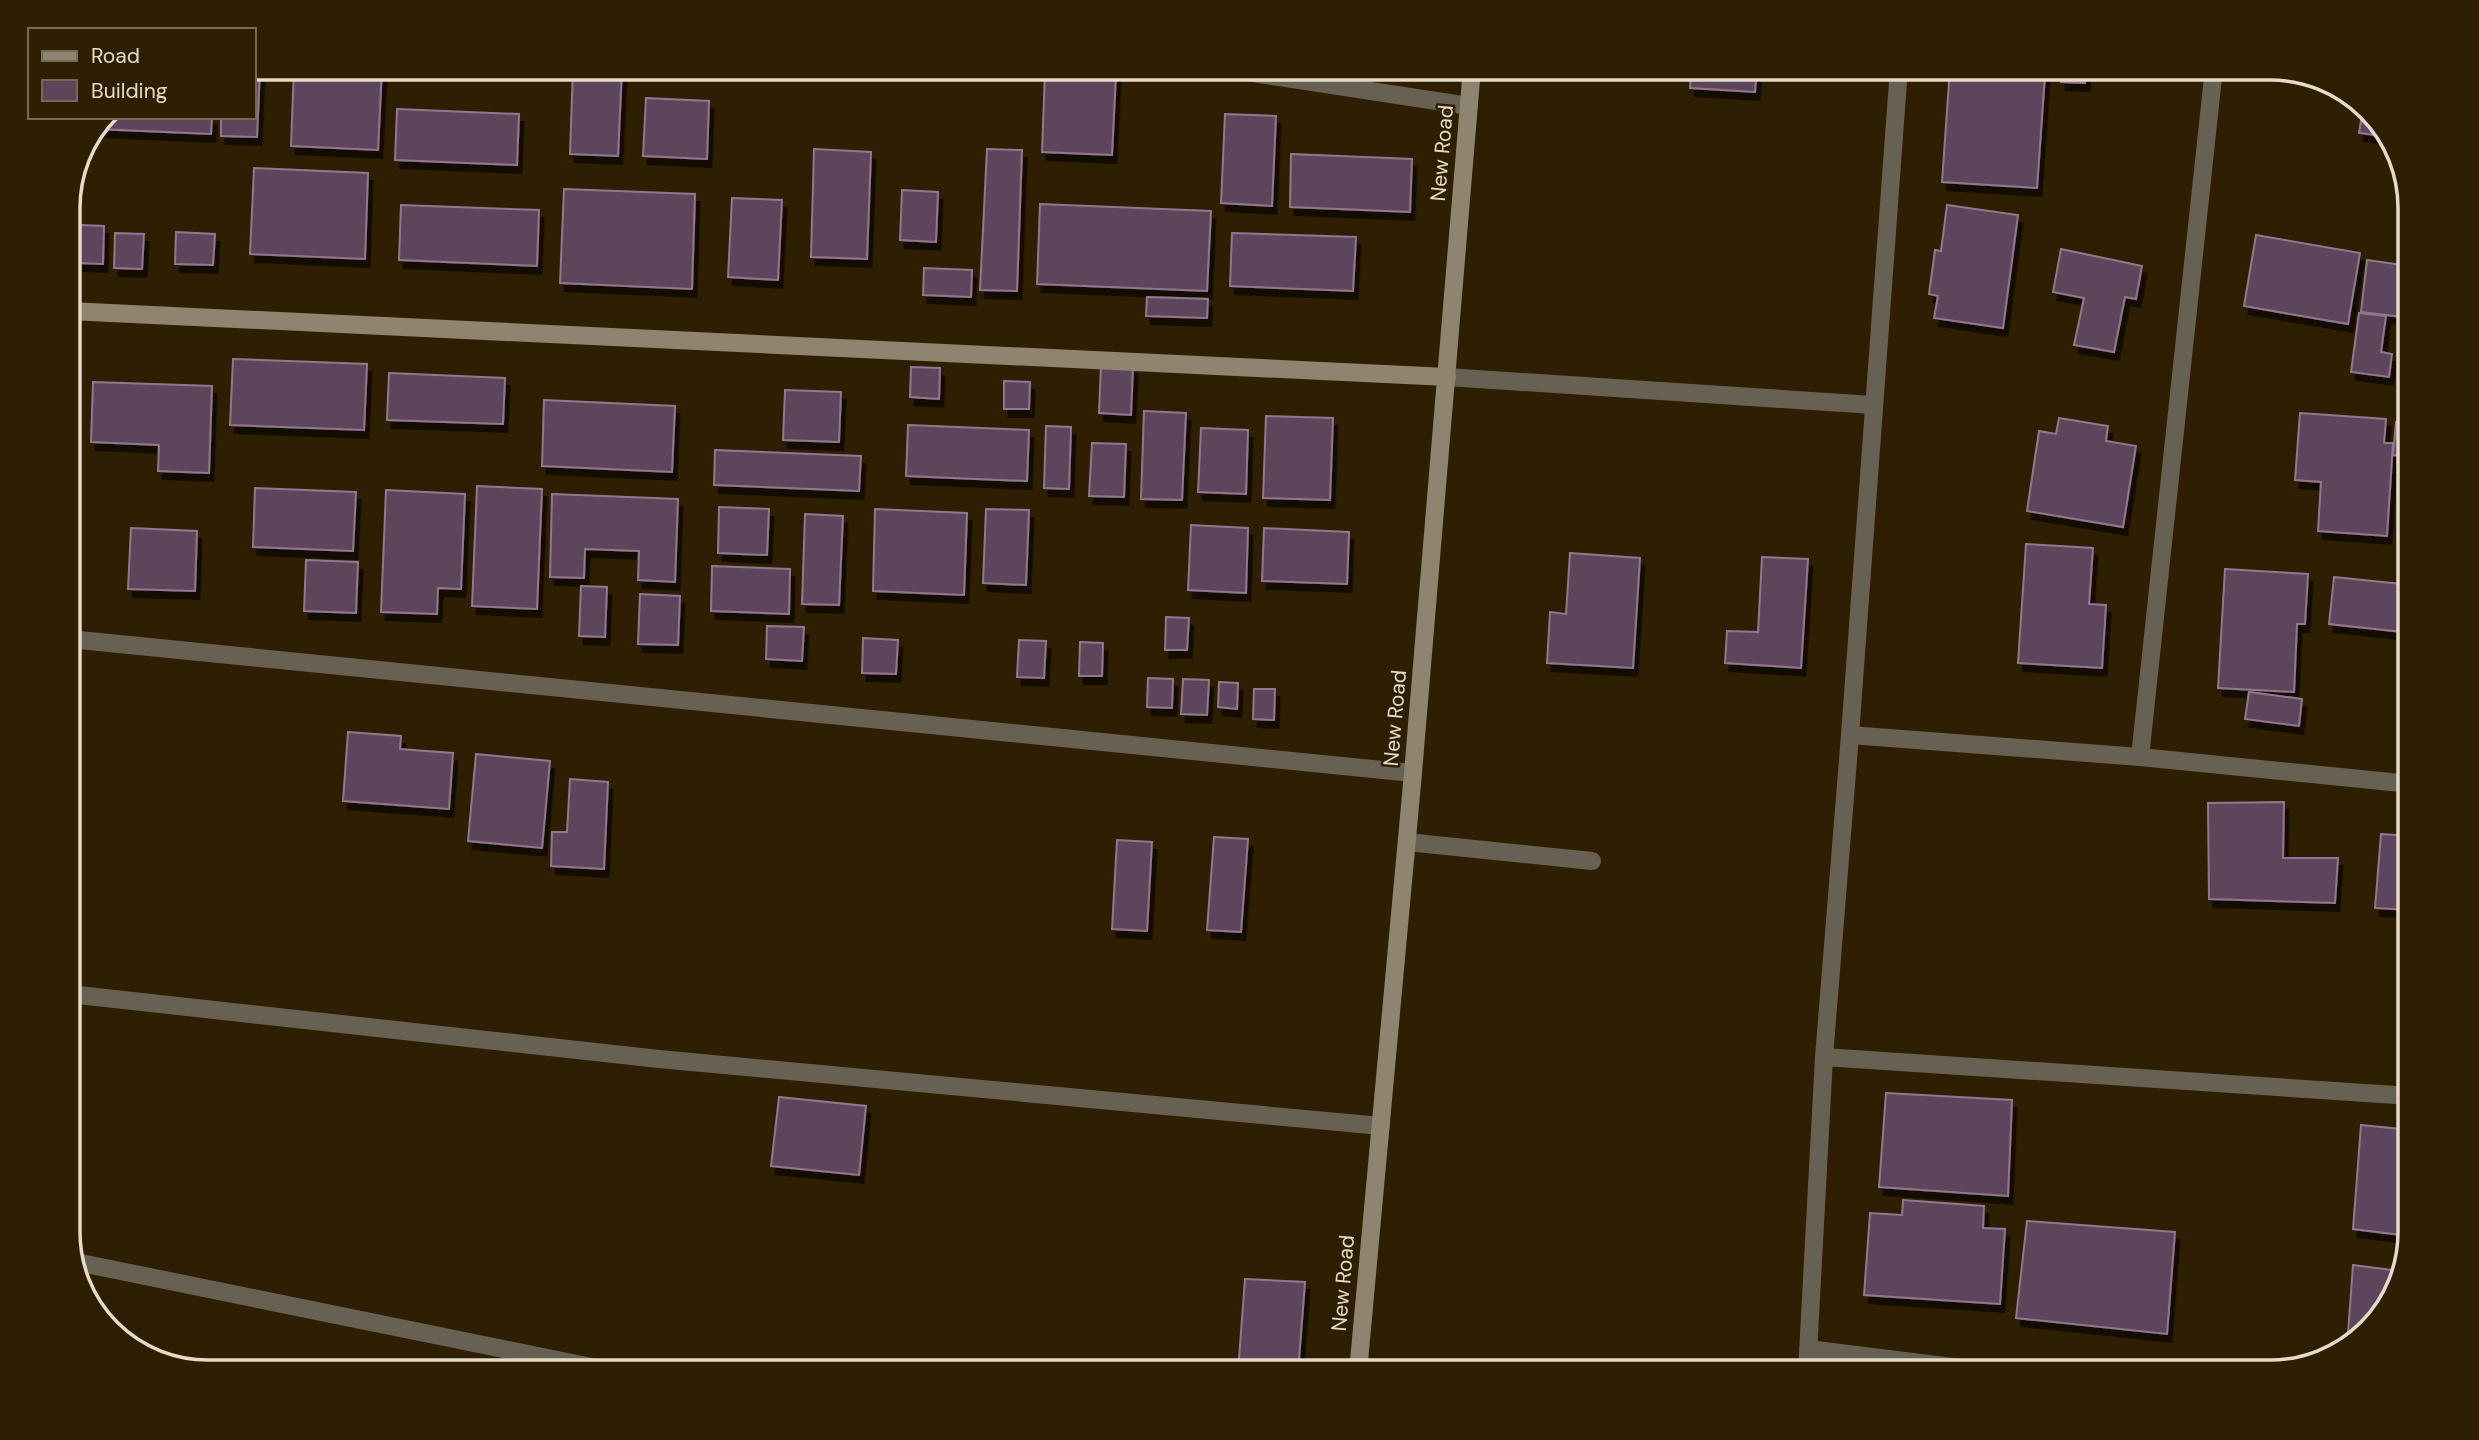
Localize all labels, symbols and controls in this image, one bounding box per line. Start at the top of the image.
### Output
legend [28,28,256,119]
text: Road [91,42,140,70]
text: Building [91,77,168,105]
street label: New Road [1424,104,1460,202]
street label: New Road [1377,669,1413,767]
street label: New Road [1325,1234,1361,1332]

